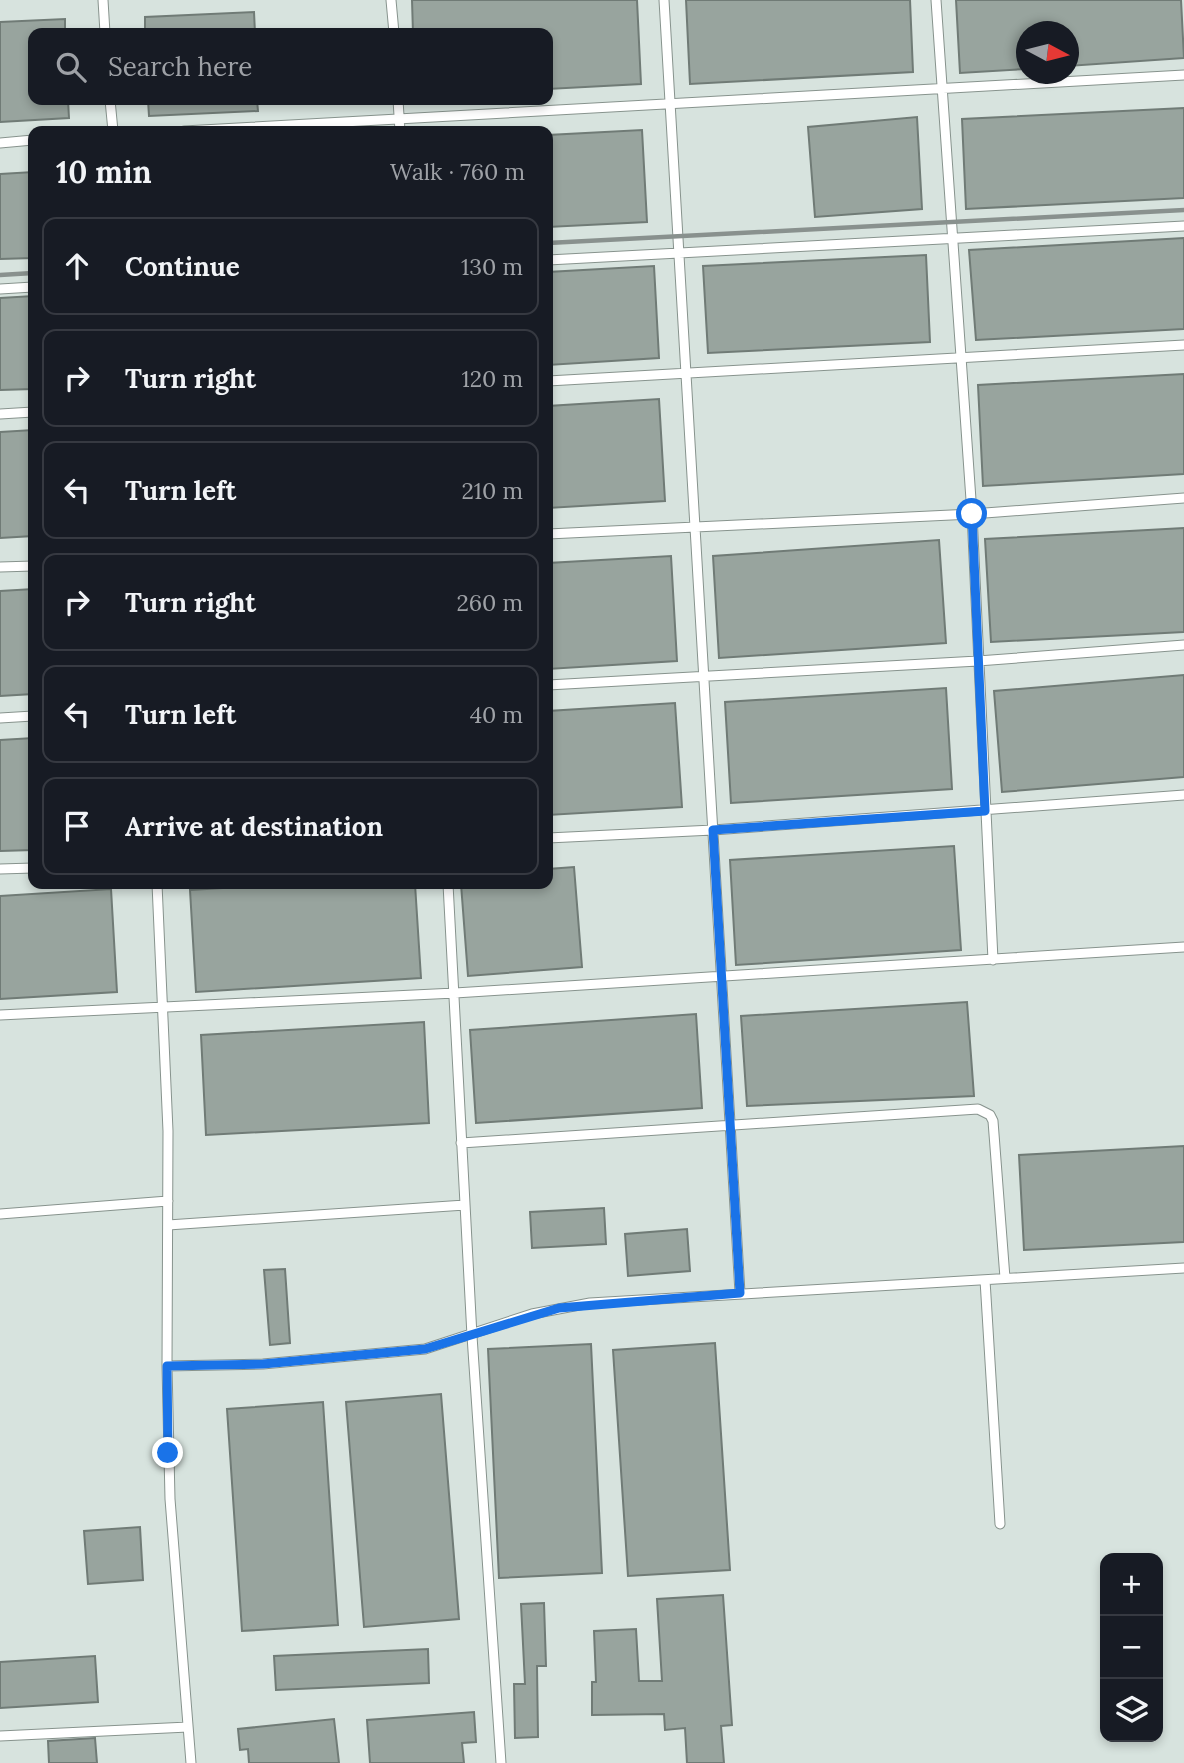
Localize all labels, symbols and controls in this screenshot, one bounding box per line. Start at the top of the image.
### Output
north arrow [1016,21,1079,84]
search box [28,28,553,105]
icon: search [52,48,90,86]
text: Search here [108,50,252,83]
text: 10 min [56,153,152,191]
text: Walk · 760 m [390,157,525,186]
icon: ahead [58,247,96,285]
text: Continue [125,250,240,283]
text: 130 m [461,252,523,281]
icon: right [58,359,96,397]
text: Turn right [125,362,256,395]
text: 120 m [461,364,523,393]
icon: left [58,471,96,509]
text: Turn left [125,474,236,507]
text: 210 m [461,476,523,505]
route start [956,498,987,529]
icon: right [58,583,96,621]
text: Turn right [125,586,256,619]
text: 260 m [456,588,523,617]
icon: left [58,695,96,733]
text: Turn left [125,698,236,731]
text: 40 m [470,700,523,729]
icon: arrive [58,807,96,845]
text: Arrive at destination [125,810,383,843]
route end [152,1437,183,1468]
map controls [1100,1553,1163,1742]
button: + [1100,1553,1163,1616]
button: − [1100,1616,1163,1679]
button: layers [1100,1679,1163,1742]

